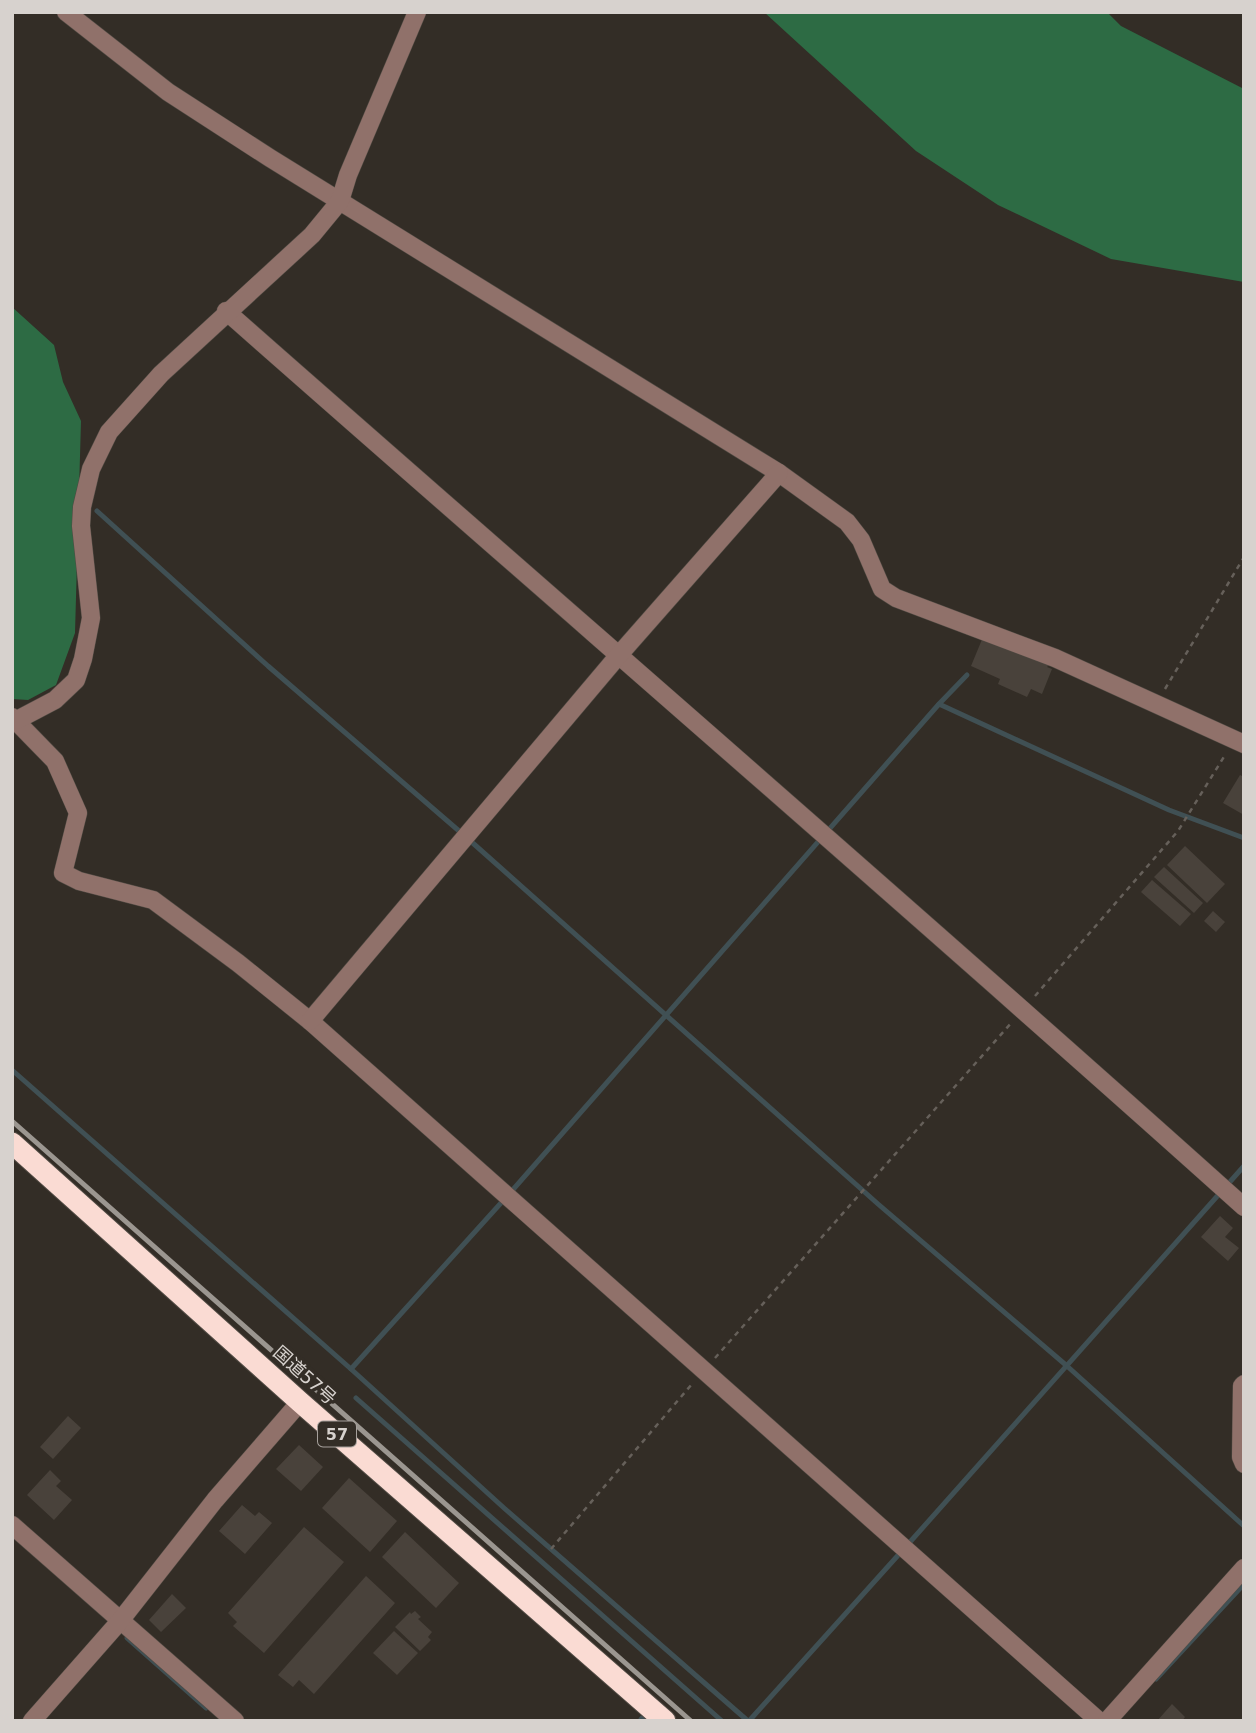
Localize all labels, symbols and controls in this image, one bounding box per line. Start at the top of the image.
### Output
street label: 国道57号 [269,1341,341,1409]
road number: 57 [318,1422,356,1446]

